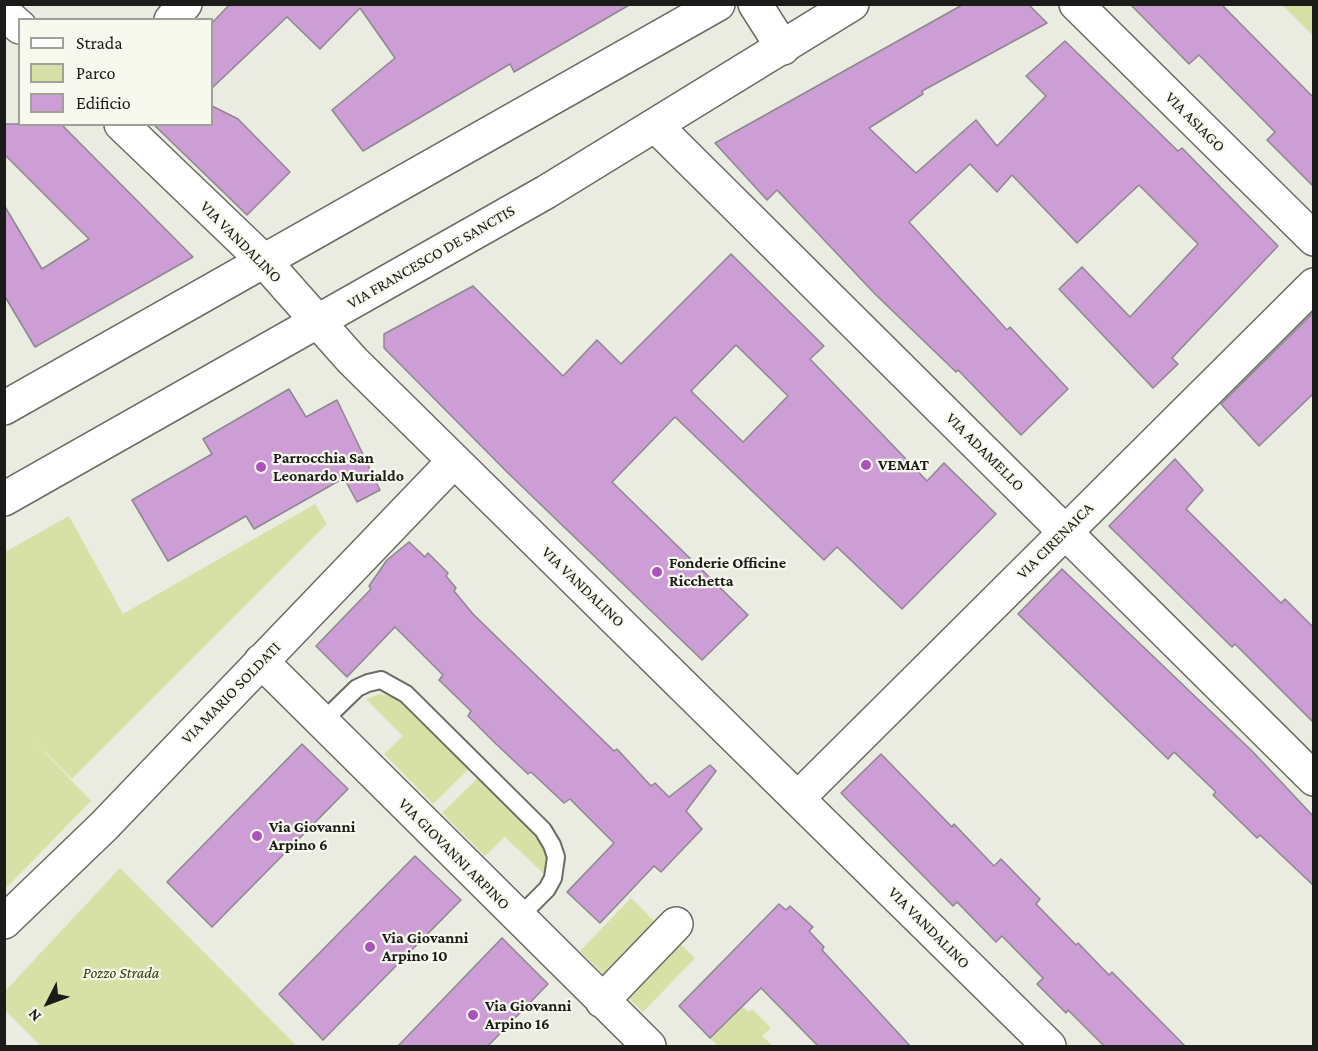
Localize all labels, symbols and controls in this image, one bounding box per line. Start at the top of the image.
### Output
legend [18,18,213,126]
text: Strada [76,33,123,53]
text: Parco [76,63,115,83]
street label: VIA ASIAGO [1161,88,1229,156]
text: Edificio [76,93,131,113]
street label: VIA VANDALINO [196,197,286,287]
street label: VIA FRANCESCO DE SANCTIS [344,201,518,313]
street label: VIA ADAMELLO [942,409,1028,495]
place label: Parrocchia San Leonardo Murialdo [273,448,404,486]
place label: VEMAT [878,455,929,475]
marker: VEMAT [859,458,873,472]
marker: Parrocchia San Leonardo Murialdo [254,460,268,474]
street label: VIA CIRENAICA [1013,499,1097,583]
street label: VIA VANDALINO [537,543,629,631]
place label: Fonderie Officine Ricchetta [669,553,786,591]
marker: Fonderie Officine Ricchetta [650,565,664,579]
street label: VIA MARIO SOLDATI [177,638,285,748]
street label: VIA GIOVANNI ARPINO [394,794,514,914]
place label: Via Giovanni Arpino 6 [269,817,355,855]
marker: Via Giovanni Arpino 6 [250,829,264,843]
street label: VIA VANDALINO [884,883,974,973]
place label: Via Giovanni Arpino 10 [382,928,468,966]
marker: Via Giovanni Arpino 10 [363,940,377,954]
park label: Pozzo Strada [83,963,159,983]
north arrow [18,973,78,1033]
place label: Via Giovanni Arpino 16 [485,996,571,1034]
text: N [24,1006,44,1025]
marker: Via Giovanni Arpino 16 [466,1008,480,1022]

